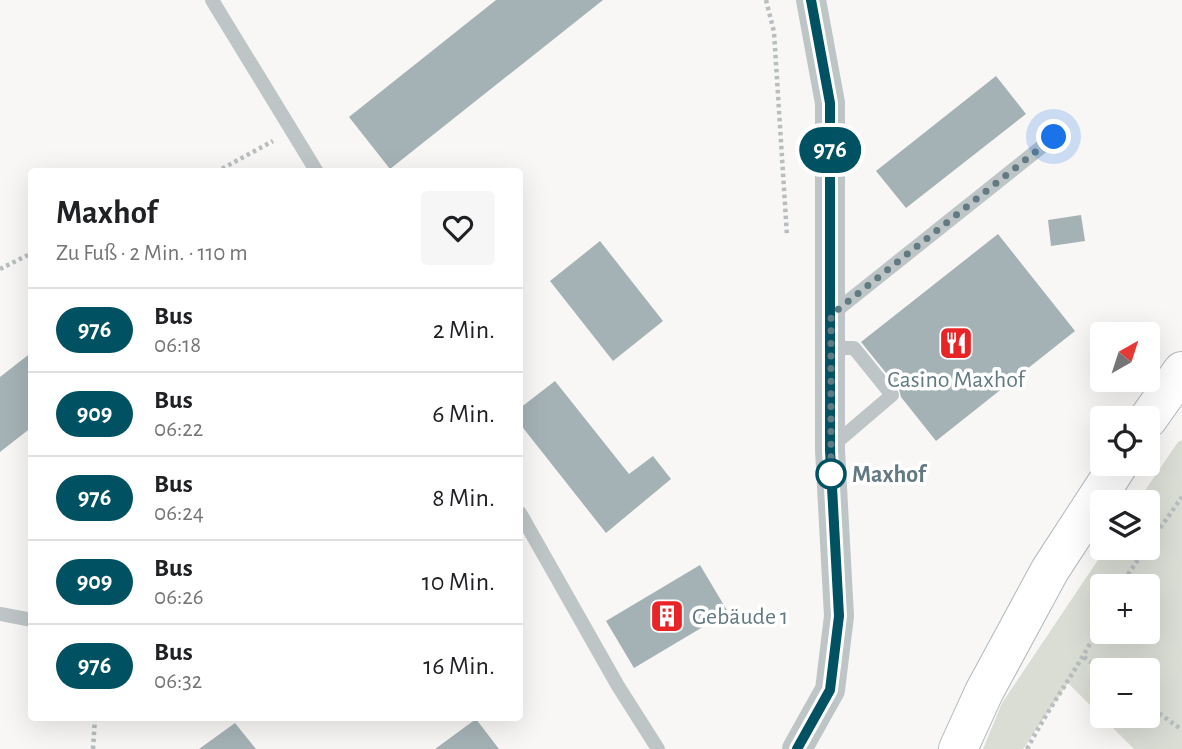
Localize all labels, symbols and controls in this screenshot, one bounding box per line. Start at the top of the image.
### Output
your location [1036,119,1071,154]
line badge: 976 [790,127,870,173]
text: 976 [813,138,847,162]
button: heart [421,191,495,265]
text: Maxhof [56,197,157,230]
text: Zu Fuß · 2 Min. · 110 m [56,242,248,265]
text: Bus [154,303,193,329]
text: 2 Min. [433,317,495,343]
text: 976 [78,318,111,342]
north arrow [1090,322,1160,392]
map controls [1090,322,1160,728]
restaurant icon: Casino Maxhof [937,324,975,362]
text: 06:18 [154,334,201,357]
place label: Casino Maxhof [887,368,1027,392]
text: Bus [154,387,193,413]
text: 6 Min. [432,401,495,427]
text: 909 [77,402,112,426]
button: locate [1090,406,1160,476]
text: 06:22 [154,418,203,441]
marker: Maxhof [816,459,846,489]
place label: Maxhof [852,463,928,487]
text: Bus [154,471,193,497]
text: 8 Min. [432,485,495,511]
text: 976 [78,486,111,510]
button: layers [1090,490,1160,560]
text: 06:24 [154,502,204,525]
text: Bus [154,555,193,581]
text: 10 Min. [422,569,495,595]
text: 909 [77,570,112,594]
button: + [1090,574,1160,644]
text: 06:26 [154,586,204,609]
building icon: Gebäude 1 [648,597,686,635]
place label: Gebäude 1 [692,605,788,629]
text: Bus [154,639,193,665]
text: 16 Min. [423,653,495,679]
text: 976 [78,654,111,678]
button: − [1090,658,1160,728]
text: 06:32 [154,670,202,693]

